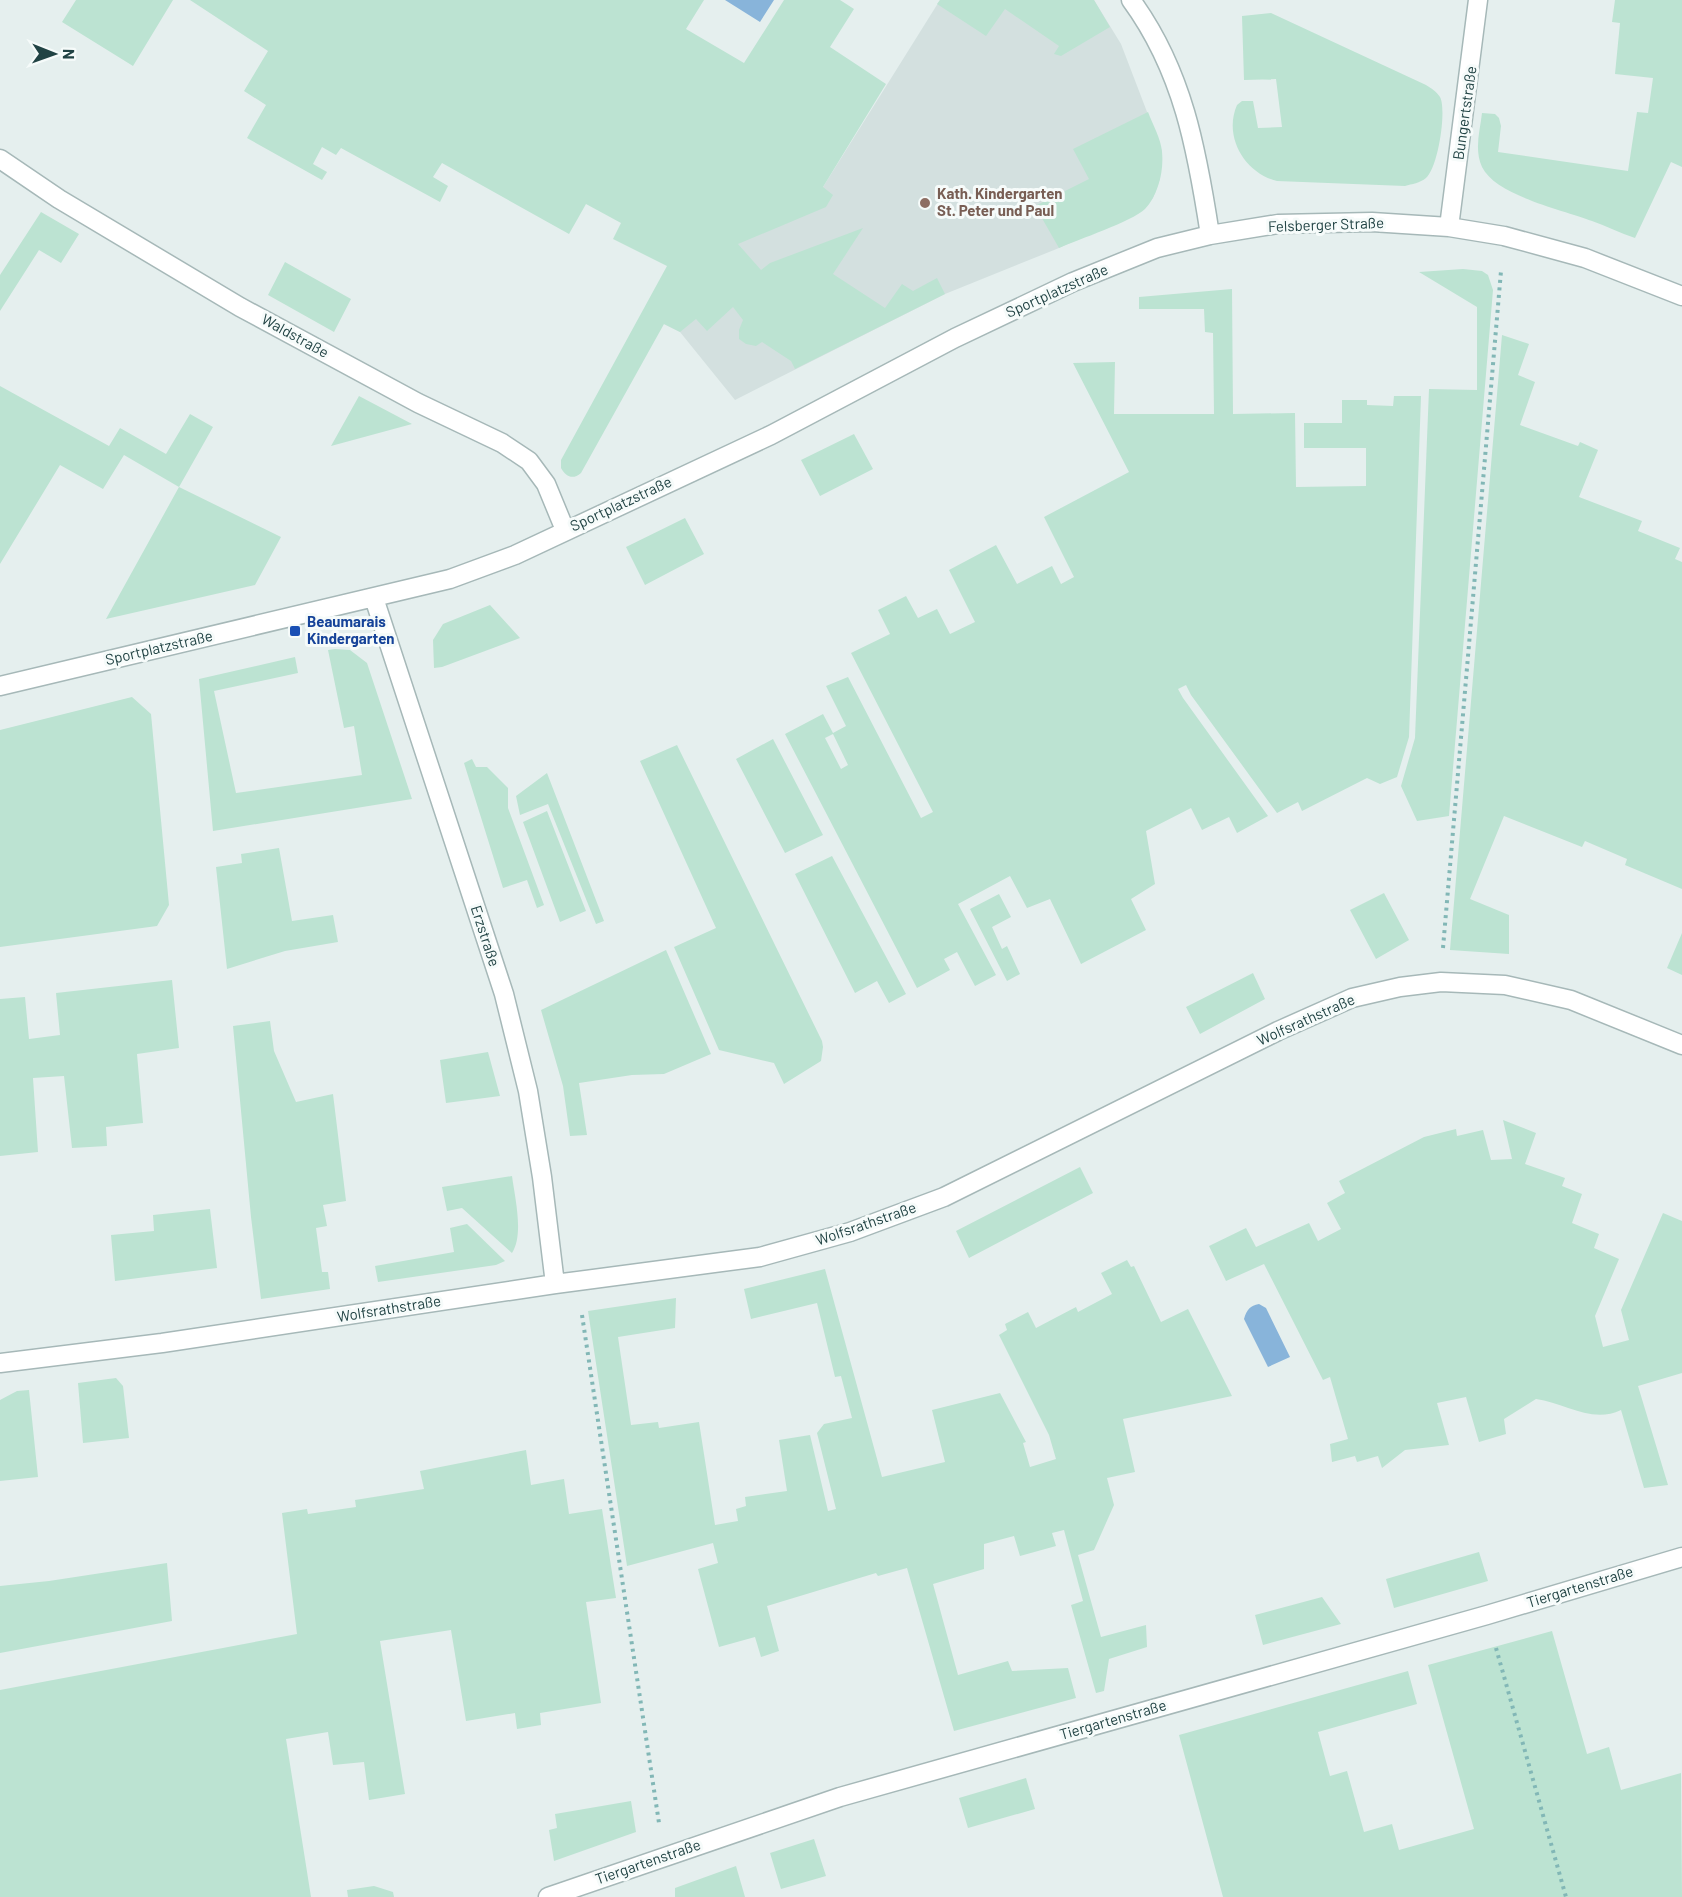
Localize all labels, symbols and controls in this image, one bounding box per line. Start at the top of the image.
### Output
north arrow [24,24,84,84]
text: N [60,49,79,60]
street label: Bungertstraße [1449,65,1480,161]
place label: Kath. Kindergarten St. Peter und Paul [937,184,1063,219]
marker: Kath. Kindergarten St. Peter und Paul [918,196,932,210]
street label: Felsberger Straße [1268,213,1384,235]
street label: Sportplatzstraße [1003,260,1110,321]
street label: Waldstraße [259,309,332,361]
street label: Sportplatzstraße [567,472,674,534]
place label: Beaumarais Kindergarten [307,612,395,647]
marker: Beaumarais Kindergarten [288,624,302,638]
street label: Sportplatzstraße [103,626,214,668]
street label: Erzstraße [468,903,504,969]
street label: Wolfsrathstraße [1254,989,1357,1049]
street label: Wolfsrathstraße [813,1197,918,1249]
street label: Wolfsrathstraße [336,1291,442,1325]
street label: Tiergartenstraße [1524,1561,1635,1611]
street label: Tiergartenstraße [1057,1695,1168,1743]
street label: Tiergartenstraße [593,1835,703,1888]

